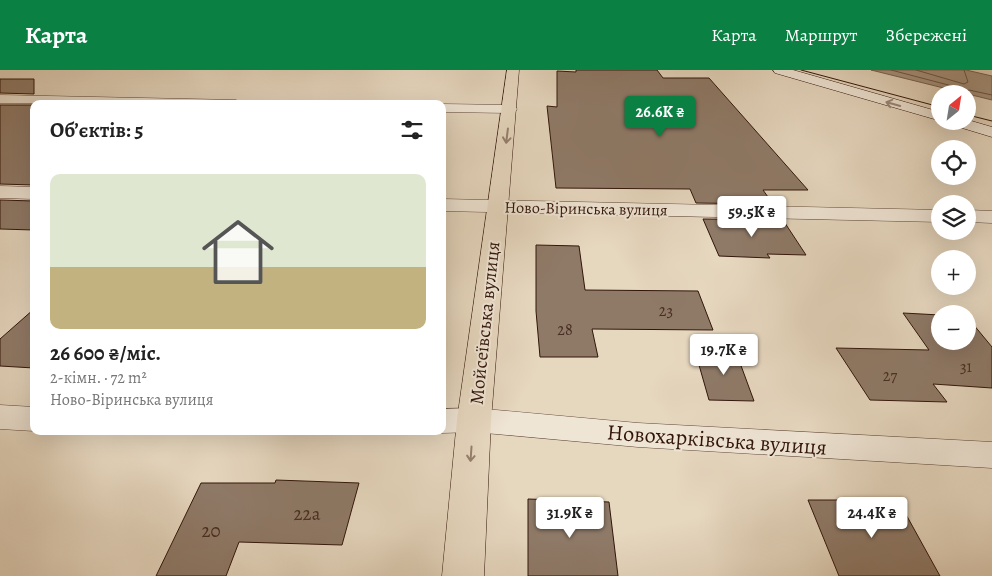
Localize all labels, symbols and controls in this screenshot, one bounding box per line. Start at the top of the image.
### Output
text: Карта [25,19,87,51]
text: Карта [711,23,757,47]
text: Маршрут [785,23,858,47]
text: Збережені [886,23,967,47]
north arrow [931,85,976,130]
map controls [931,85,976,350]
pin: 26.6K ₴ [614,96,706,138]
one-way arrow [886,98,902,108]
text: 26.6K ₴ [636,101,684,123]
text: Об’єктів: 5 [50,116,143,144]
icon: filters [398,116,426,144]
one-way arrow [501,128,511,144]
button: locate [931,140,976,185]
button: layers [931,195,976,240]
pin: 59.5K ₴ [706,196,798,238]
street label: Ново-Віринська вулиця [504,197,668,221]
text: 59.5K ₴ [728,201,776,223]
icon: home [193,207,283,297]
street label: Мойсеївська вулиця [463,240,506,406]
button: + [931,250,976,295]
house number: 23 [659,300,673,322]
button: − [931,305,976,350]
house number: 28 [557,319,573,341]
pin: 19.7K ₴ [678,334,770,376]
text: 26 600 ₴/міс. [50,339,161,367]
text: 19.7K ₴ [701,339,747,361]
house number: 31 [960,356,973,378]
house number: 27 [883,365,897,387]
text: 2-кімн. · 72 m² [50,367,147,389]
text: Ново-Віринська вулиця [50,389,213,411]
street label: Новохарківська вулиця [606,417,828,463]
one-way arrow [467,446,476,462]
pin: 31.9K ₴ [524,496,616,539]
pin: 24.4K ₴ [826,496,918,539]
house number: 22а [294,501,321,527]
text: 31.9K ₴ [547,502,593,524]
text: 24.4K ₴ [847,502,897,524]
house number: 20 [201,518,221,544]

